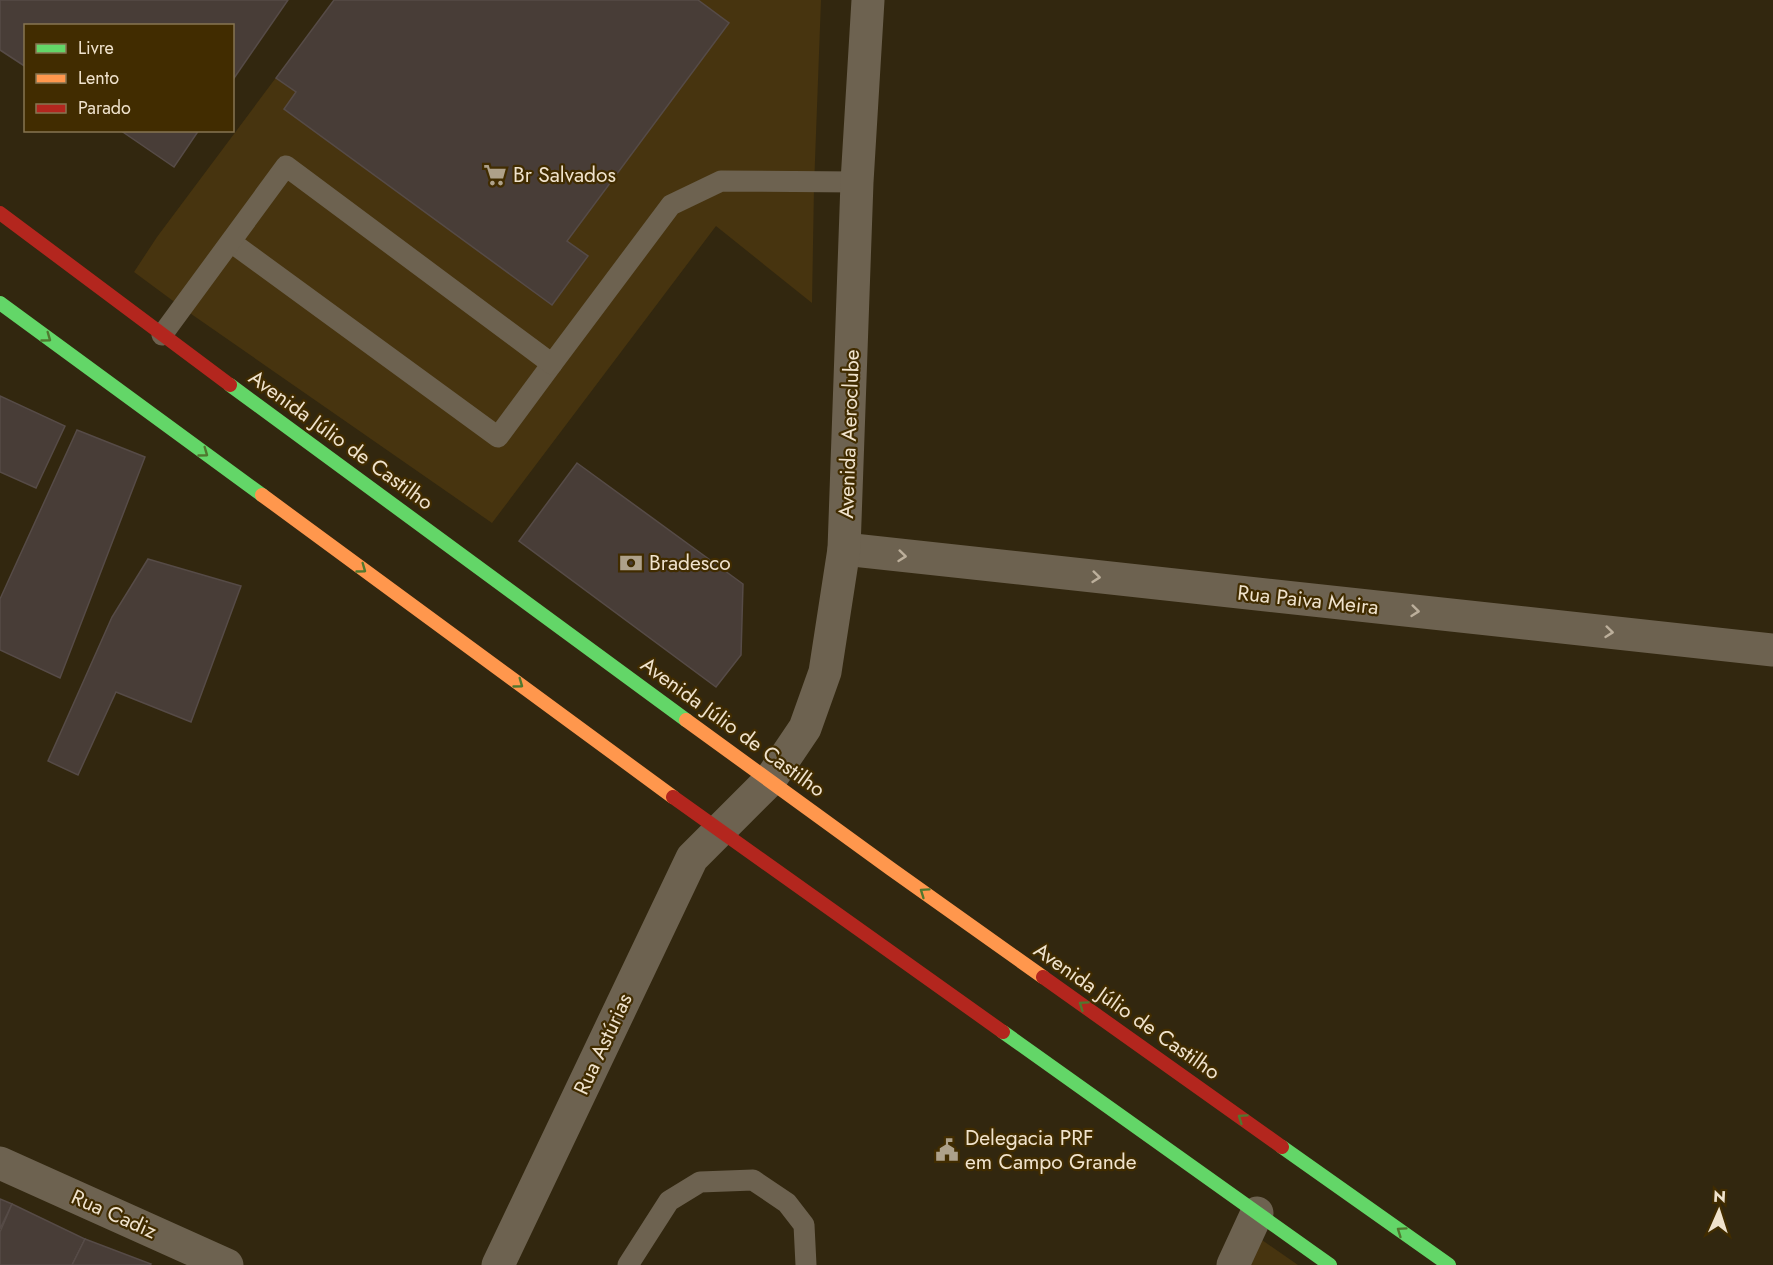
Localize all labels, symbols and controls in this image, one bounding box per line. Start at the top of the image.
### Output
legend [24,24,234,132]
text: Livre [78,35,114,61]
text: Lento [78,65,119,91]
text: Parado [78,95,131,121]
place label: Br Salvados [513,160,616,190]
supermarket icon: Br Salvados [482,162,508,188]
one-way arrow [41,331,52,342]
street label: Avenida Aeroclube [831,349,867,519]
street label: Avenida Júlio de Castilho [243,363,439,517]
one-way arrow [198,446,209,457]
place label: Bradesco [649,548,731,578]
one-way arrow [897,549,906,562]
bank icon: Bradesco [618,550,644,576]
one-way arrow [355,561,366,572]
one-way arrow [1091,570,1100,583]
street label: Rua Paiva Meira [1236,578,1380,622]
one-way arrow [1410,604,1419,617]
one-way arrow [1604,625,1613,638]
street label: Avenida Júlio de Castilho [635,650,831,804]
one-way arrow [512,677,523,688]
one-way arrow [920,888,931,899]
street label: Avenida Júlio de Castilho [1028,935,1226,1087]
street label: Rua Astúrias [566,988,640,1100]
one-way arrow [1079,1001,1090,1012]
one-way arrow [1238,1114,1249,1125]
place label: Delegacia PRF em Campo Grande [965,1123,1137,1177]
public building icon: Delegacia PRF em Campo Grande [934,1137,960,1163]
north arrow [1689,1181,1749,1241]
street label: Rua Cadiz [66,1182,162,1246]
text: N [1713,1185,1727,1208]
one-way arrow [1397,1227,1408,1238]

